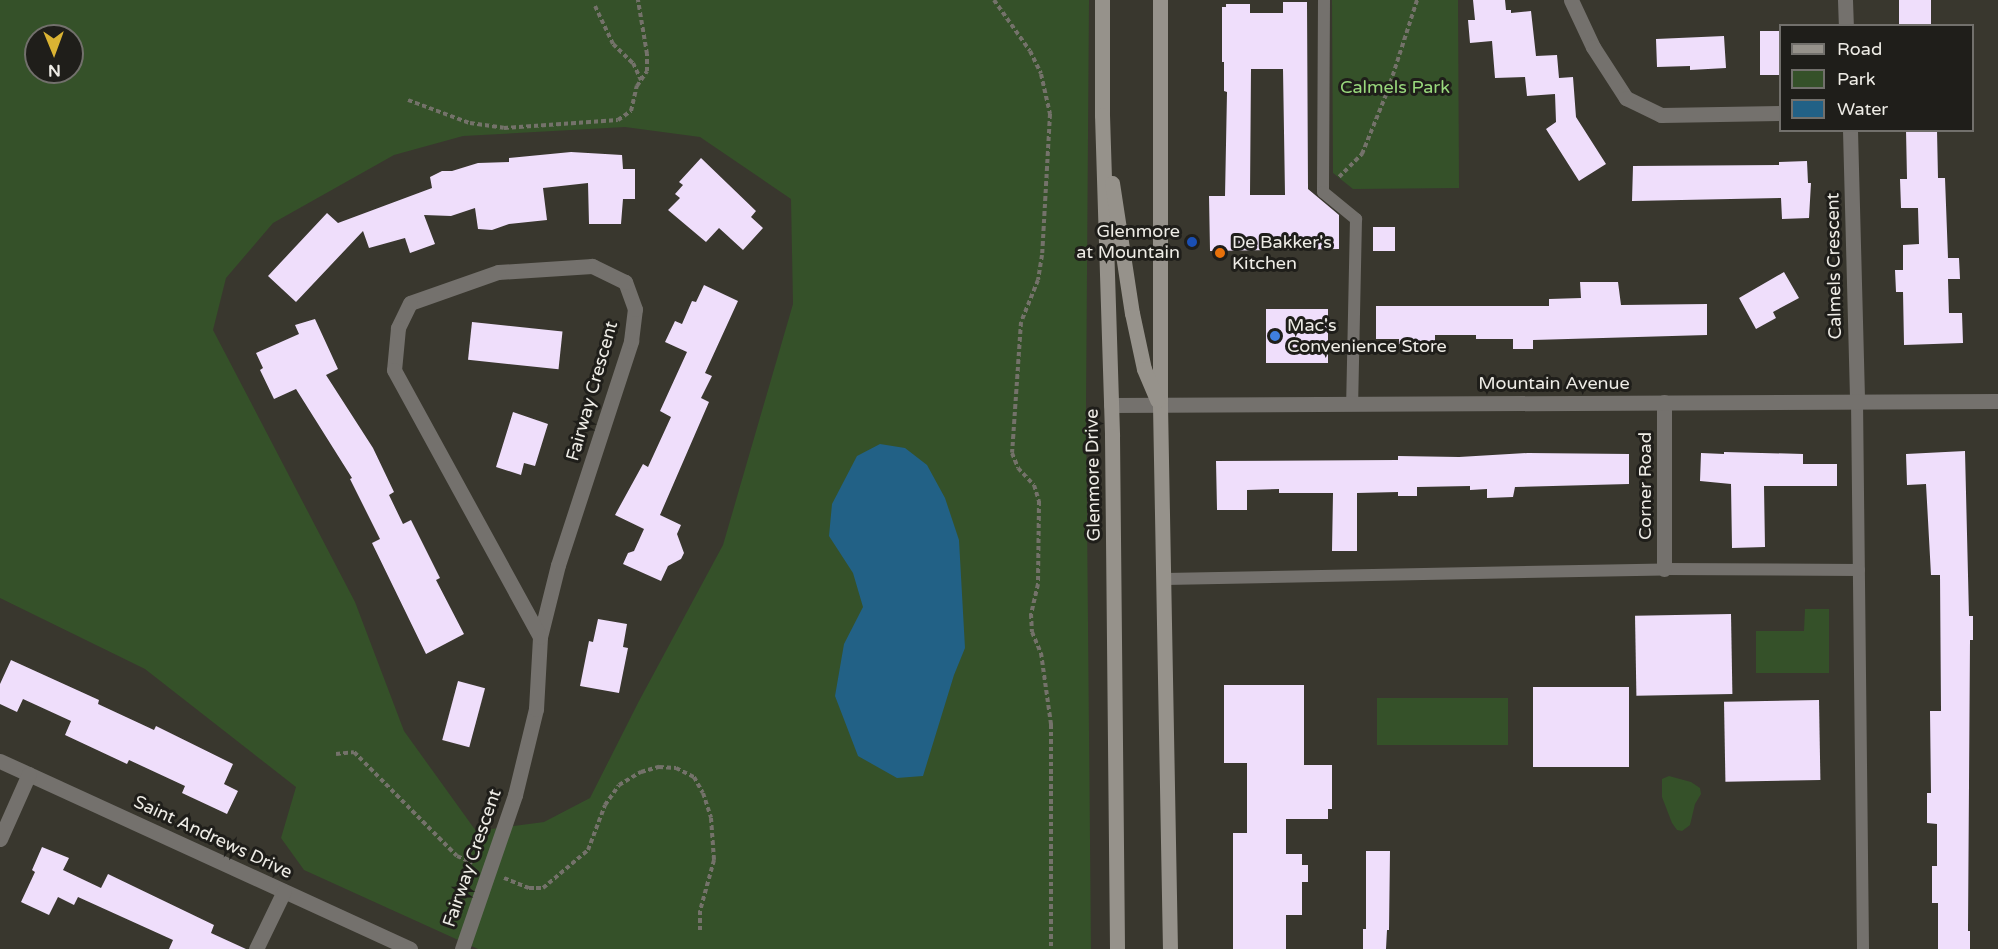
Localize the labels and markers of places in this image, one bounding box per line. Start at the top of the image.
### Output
place label: Glenmore at Mountain [1076,221,1180,264]
place label: De Bakker's Kitchen [1232,232,1332,274]
marker: Glenmore at Mountain [1185,235,1199,249]
marker: De Bakker's Kitchen [1213,246,1227,260]
place label: Mac's Convenience Store [1287,315,1447,358]
marker: Mac's Convenience Store [1268,329,1282,343]

